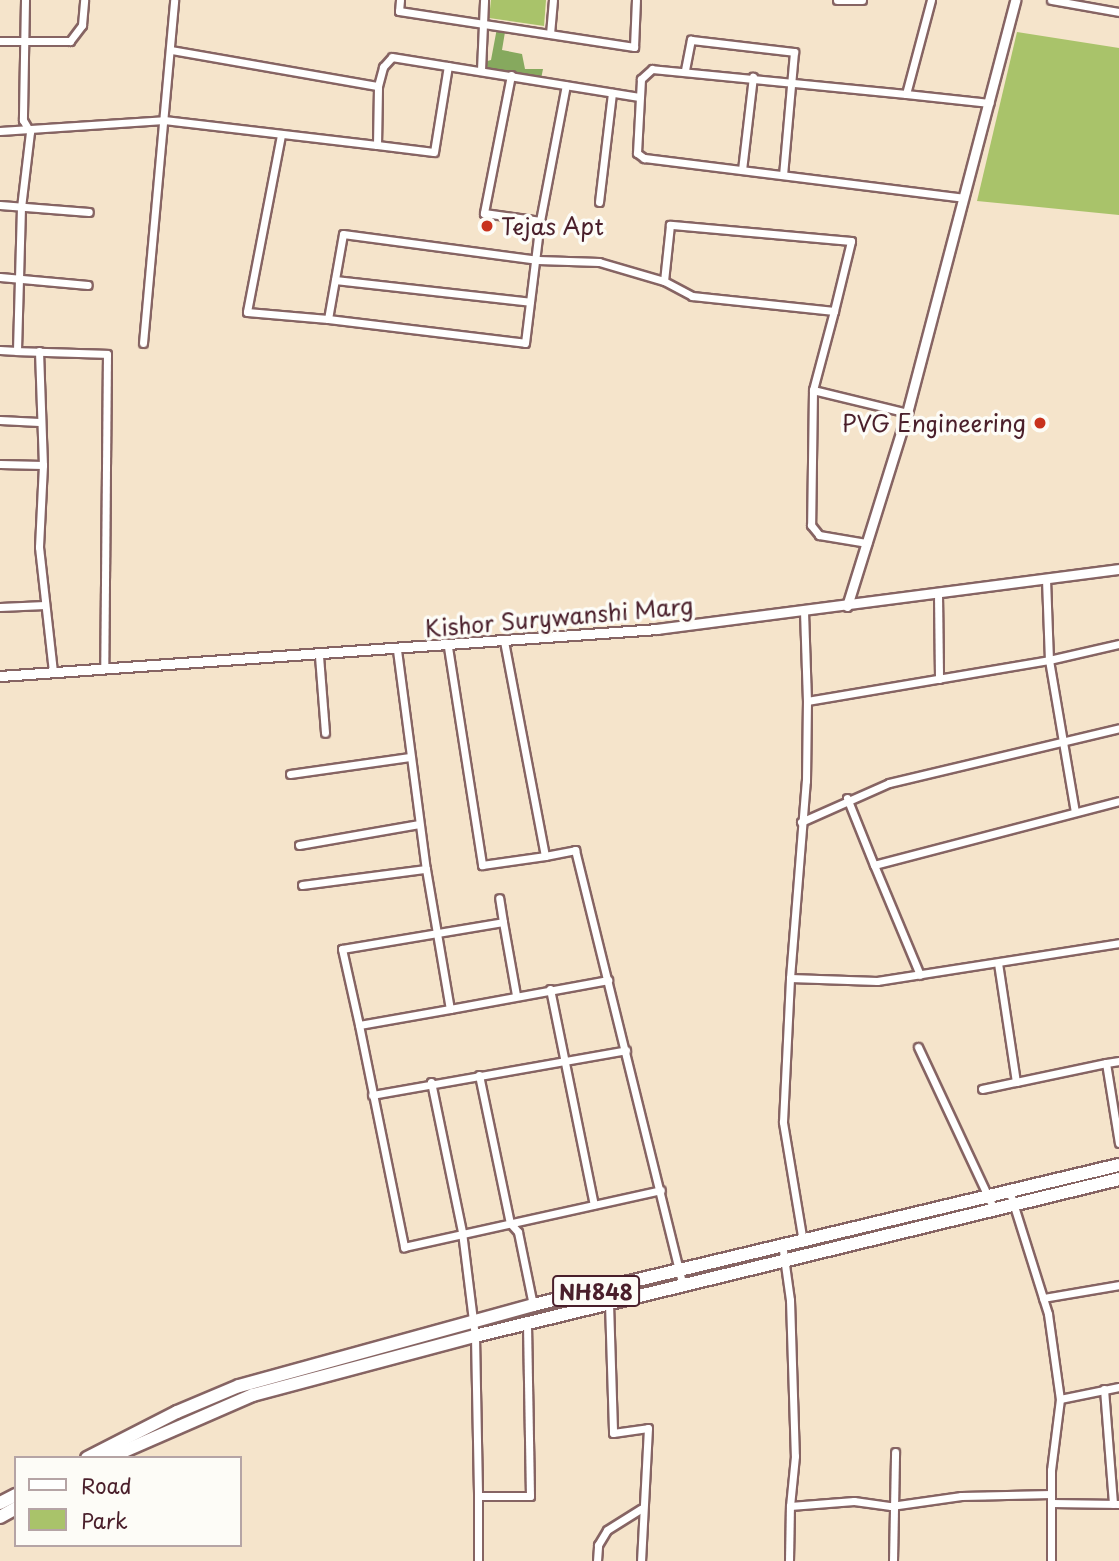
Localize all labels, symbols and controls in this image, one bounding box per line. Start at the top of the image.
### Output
place label: Tejas Apt [501,212,604,240]
marker: Tejas Apt [479,218,495,234]
place label: PVG Engineering [841,409,1026,437]
marker: PVG Engineering [1032,415,1048,431]
street label: Kishor Surywanshi Marg [422,591,696,643]
road number: NH848 [550,1274,642,1308]
legend [14,1456,242,1547]
text: Road [81,1469,132,1501]
text: Park [81,1504,128,1536]

